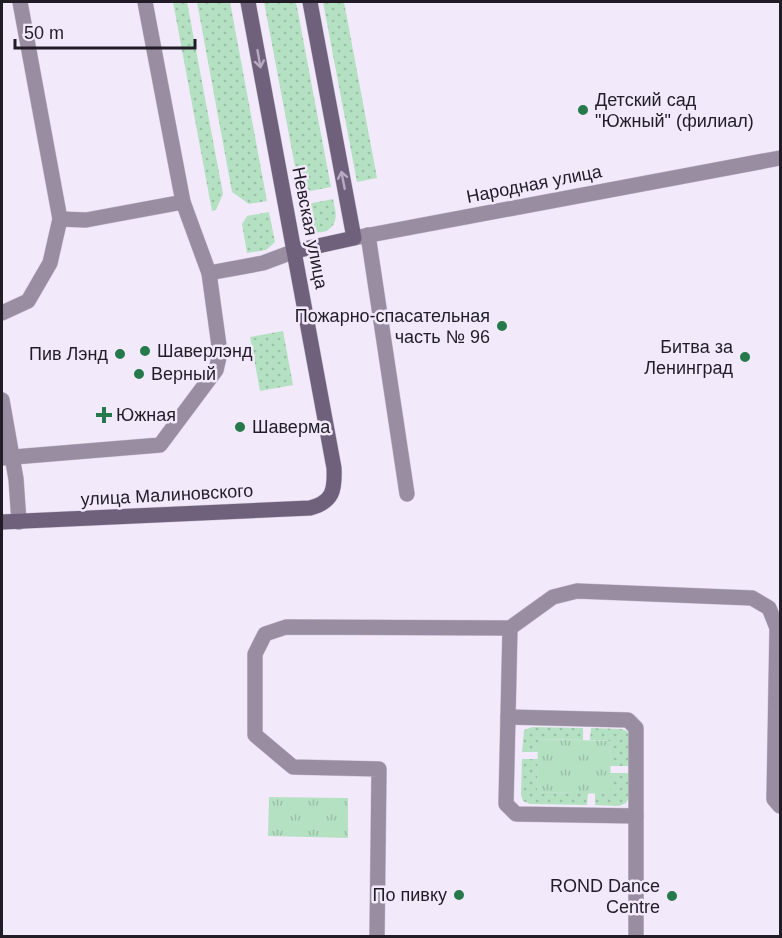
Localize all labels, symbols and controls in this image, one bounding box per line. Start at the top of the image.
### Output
scale bar [15,12,195,50]
text: 50 m [24,23,64,43]
one-way arrow [254,49,265,68]
place label: Детский сад "Южный" (филиал) [595,90,754,131]
marker: Детский сад "Южный" (филиал) [576,103,590,117]
street label: Народная улица [465,161,604,207]
street label: Невская улица [288,165,332,292]
one-way arrow [337,171,348,191]
place label: Пожарно-спасательная часть № 96 [295,306,490,347]
marker: Пожарно-спасательная часть № 96 [495,319,509,333]
place label: Битва за Ленинград [644,337,734,378]
place label: Шаверлэнд [157,341,253,361]
place label: Пив Лэнд [29,344,108,364]
marker: Шаверлэнд [138,344,152,358]
marker: Пив Лэнд [113,347,127,361]
marker: Битва за Ленинград [738,350,752,364]
place label: Верный [151,364,216,384]
marker: Верный [132,367,146,381]
place label: Южная [116,405,176,425]
marker: Южная [97,408,111,422]
place label: Шаверма [252,417,331,437]
marker: Шаверма [233,420,247,434]
street label: улица Малиновского [80,480,254,510]
place label: ROND Dance Centre [550,876,660,917]
place label: По пивку [373,885,447,905]
marker: По пивку [452,888,466,902]
marker: ROND Dance Centre [665,889,679,903]

